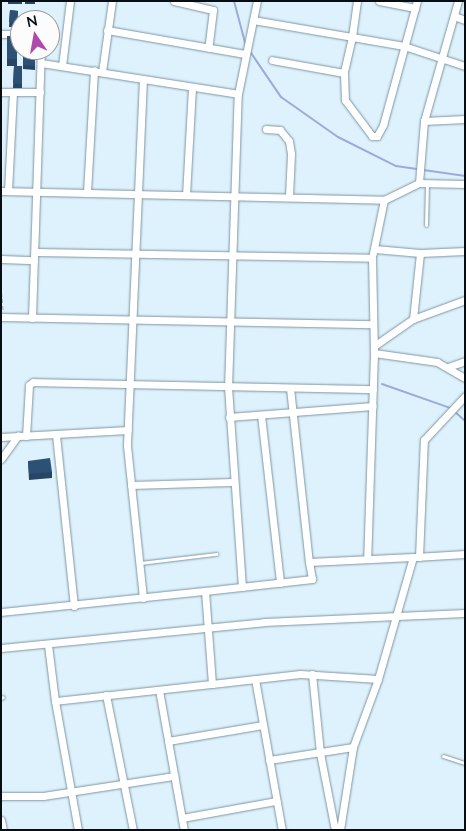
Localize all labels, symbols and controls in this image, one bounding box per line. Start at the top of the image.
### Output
north arrow [10,10,60,60]
text: N [25,11,39,30]

